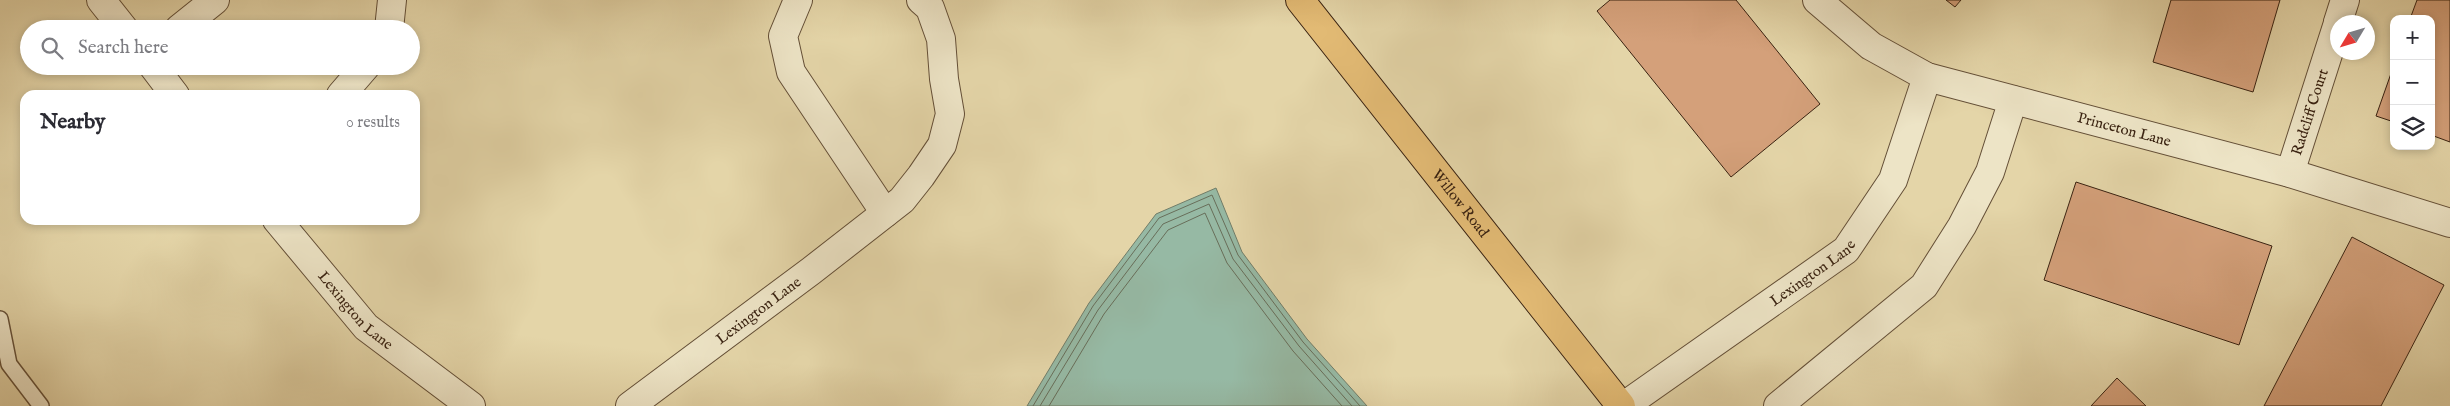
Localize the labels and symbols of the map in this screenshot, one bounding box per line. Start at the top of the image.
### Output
north arrow [2330,15,2375,60]
street label: Radcliff Court [2287,66,2332,158]
street label: Princeton Lane [2075,108,2173,151]
street label: Willow Road [1428,165,1494,242]
street label: Lexington Lane [1766,236,1860,310]
street label: Lexington Lane [314,267,397,354]
street label: Lexington Lane [712,272,805,348]

